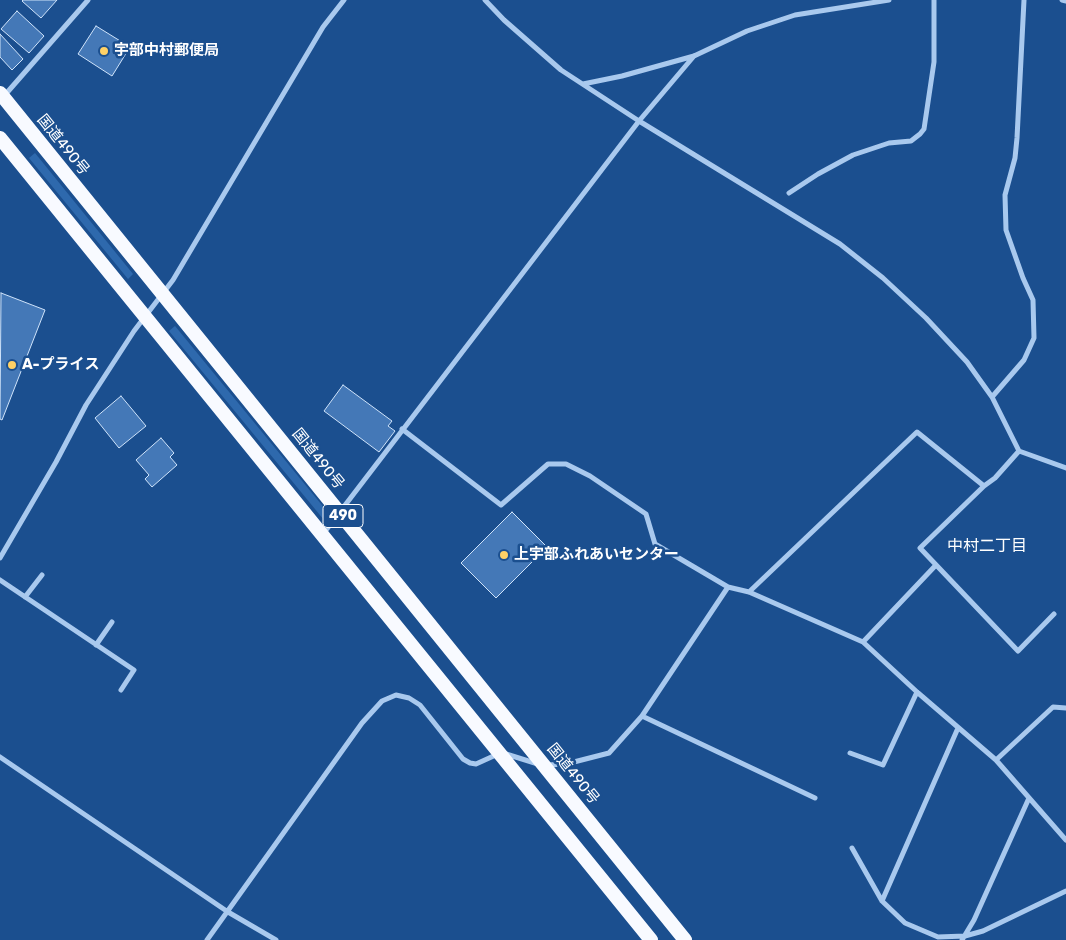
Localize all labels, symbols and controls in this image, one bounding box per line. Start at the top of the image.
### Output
place label: 宇部中村郵便局 [114,42,219,60]
marker: 宇部中村郵便局 [98,45,110,57]
street label: 国道490号 [33,111,93,179]
place label: A-プライス [22,356,100,374]
marker: A-プライス [6,359,18,371]
street label: 国道490号 [288,425,348,493]
road number: 490 [323,504,363,528]
district label: 中村二丁目 [947,536,1027,556]
place label: 上宇部ふれあいセンター [514,546,679,564]
marker: 上宇部ふれあいセンター [498,549,510,561]
street label: 国道490号 [543,740,603,808]

